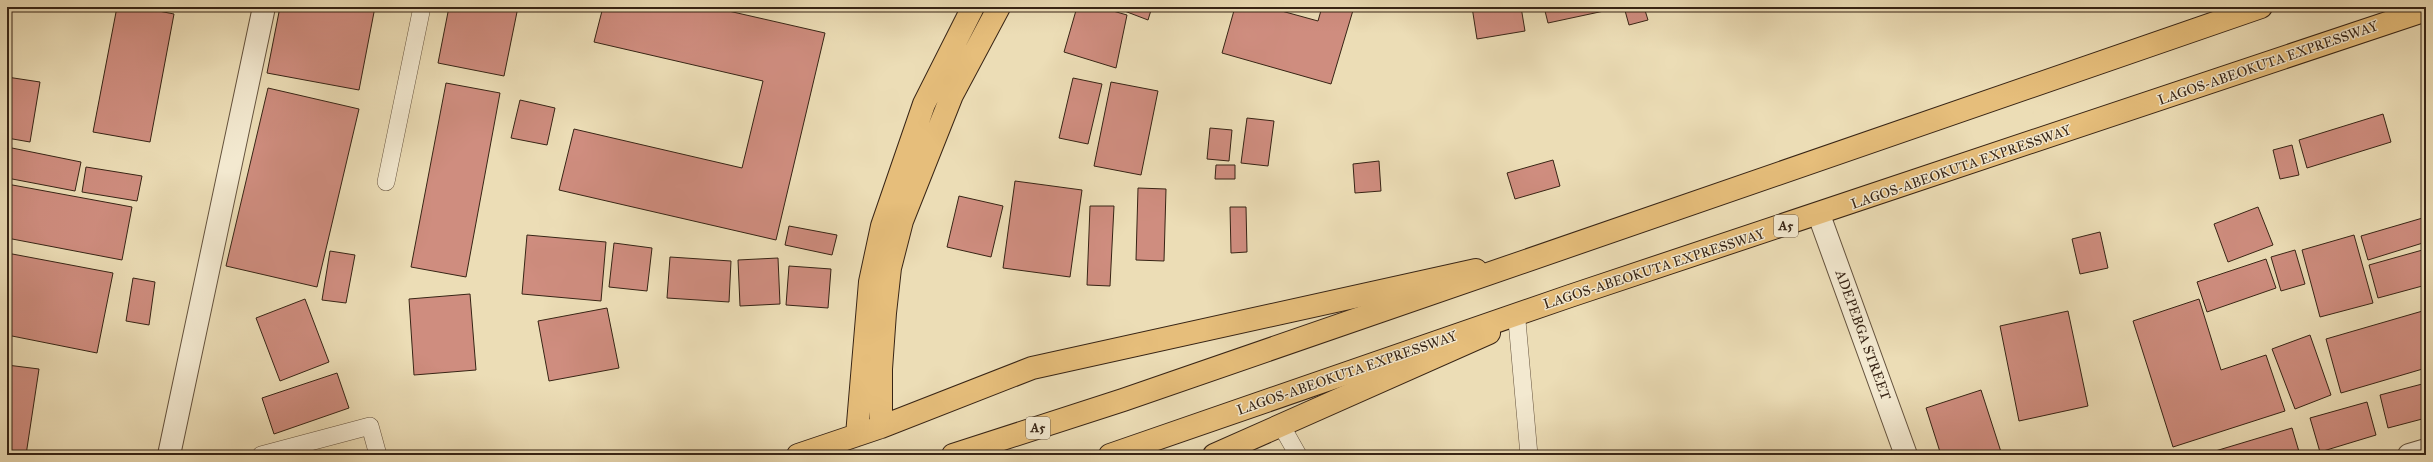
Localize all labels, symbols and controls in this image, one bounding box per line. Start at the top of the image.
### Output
street label: LAGOS-ABEOKUTA EXPRESSWAY [2156,17,2381,109]
street label: LAGOS-ABEOKUTA EXPRESSWAY [1849,121,2074,213]
road number: A5 [1774,215,1798,237]
street label: LAGOS-ABEOKUTA EXPRESSWAY [1541,225,1768,313]
street label: ADEPEBGA STREET [1831,267,1895,403]
street label: LAGOS-ABEOKUTA EXPRESSWAY [1235,327,1460,419]
road number: A5 [1026,417,1050,439]

